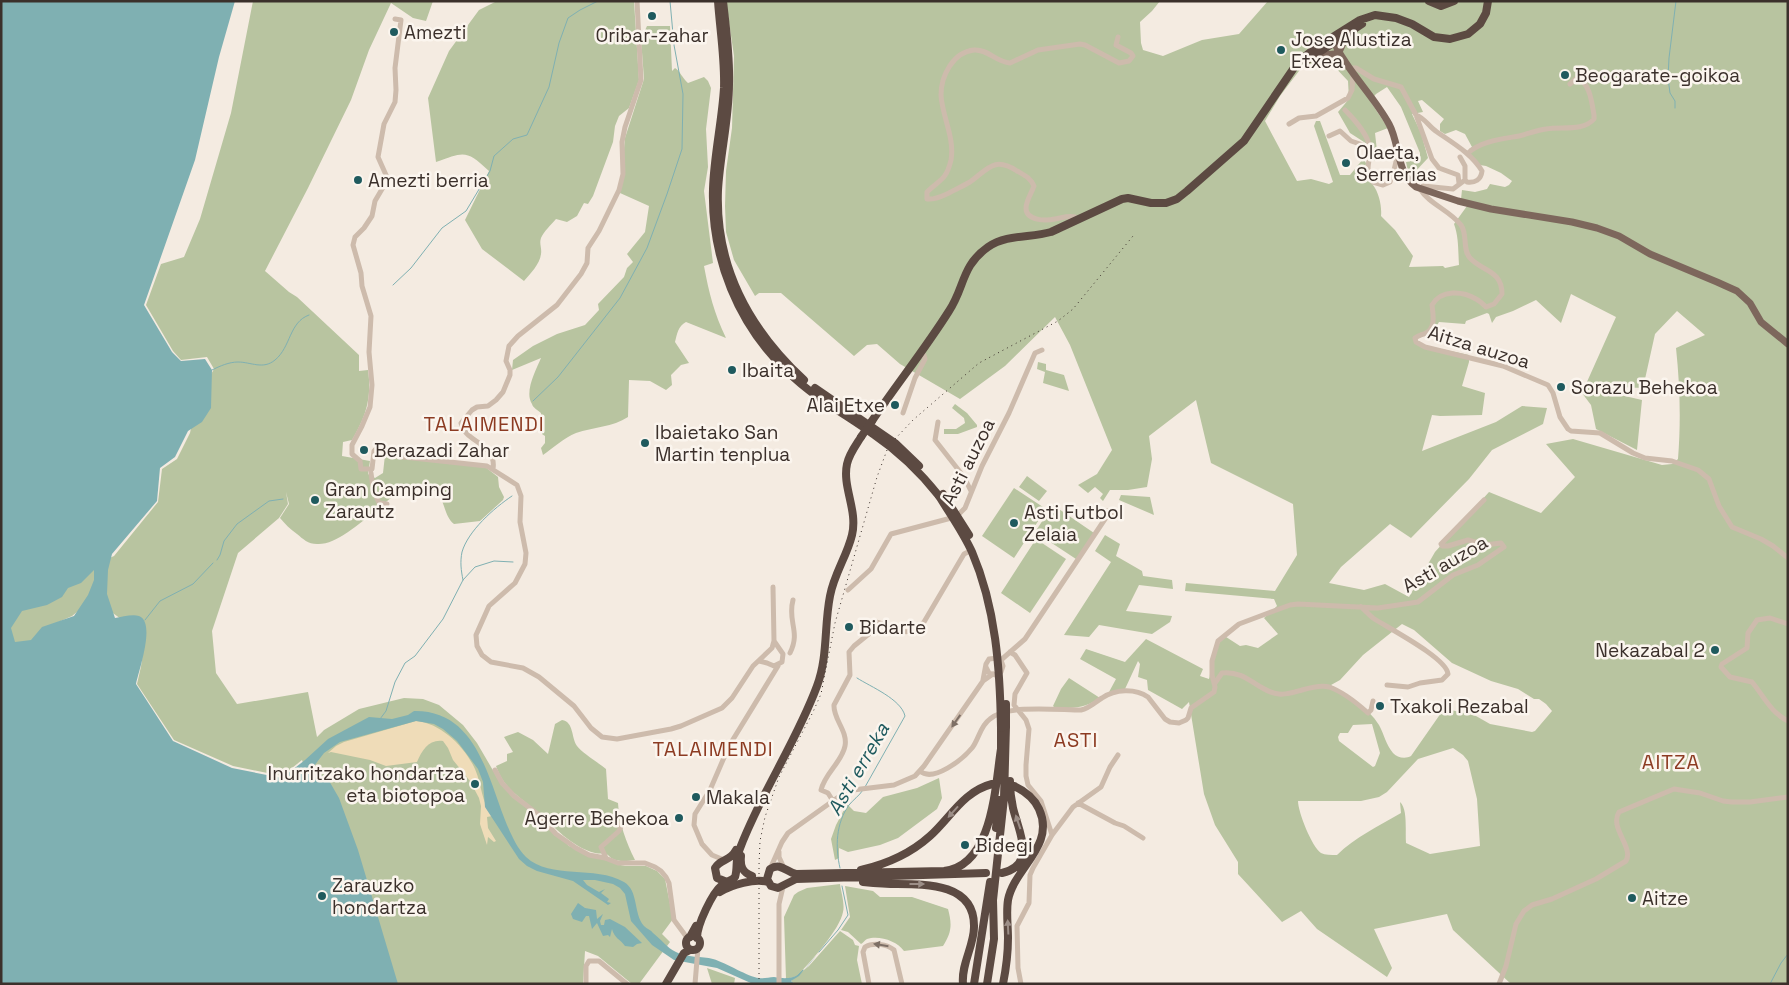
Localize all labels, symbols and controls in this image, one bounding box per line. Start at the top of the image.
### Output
marker: Oribar-zahar [646,10,658,22]
place label: Amezti [404,20,467,45]
place label: Oribar-zahar [595,23,709,48]
marker: Amezti [388,26,400,38]
place label: Jose Alustiza Etxea [1291,27,1412,74]
marker: Jose Alustiza Etxea [1275,44,1287,56]
place label: Beogarate-goikoa [1575,63,1740,88]
marker: Beogarate-goikoa [1559,69,1571,81]
place label: Olaeta, Serrerias [1356,140,1437,187]
marker: Olaeta, Serrerias [1340,157,1352,169]
place label: Amezti berria [368,168,489,193]
marker: Amezti berria [352,174,364,186]
street label: Aitza auzoa [1425,320,1533,374]
place label: Ibaita [742,358,794,383]
marker: Ibaita [726,364,738,376]
place label: Sorazu Behekoa [1571,375,1718,400]
marker: Sorazu Behekoa [1555,381,1567,393]
place label: Alai Etxe [807,393,885,418]
marker: Alai Etxe [889,399,901,411]
district label: TALAIMENDI [423,411,545,437]
street label: Asti auzoa [935,414,1001,510]
place label: Ibaietako San Martin tenplua [655,420,790,467]
marker: Ibaietako San Martin tenplua [639,437,651,449]
place label: Berazadi Zahar [374,438,509,463]
marker: Berazadi Zahar [358,444,370,456]
place label: Gran Camping Zarautz [325,477,452,524]
marker: Gran Camping Zarautz [309,494,321,506]
place label: Asti Futbol Zelaia [1024,500,1123,547]
marker: Asti Futbol Zelaia [1008,517,1020,529]
street label: Asti auzoa [1398,529,1492,598]
place label: Bidarte [859,615,926,640]
marker: Bidarte [843,621,855,633]
place label: Nekazabal 2 [1595,638,1705,663]
marker: Nekazabal 2 [1709,644,1721,656]
place label: Txakoli Rezabal [1390,694,1529,719]
marker: Txakoli Rezabal [1374,700,1386,712]
one-way arrow [951,714,961,728]
water label: Asti erreka [821,718,895,820]
district label: ASTI [1054,727,1098,753]
district label: TALAIMENDI [652,736,774,762]
district label: AITZA [1642,749,1700,775]
place label: Inurritzako hondartza eta biotopoa [268,761,465,808]
marker: Inurritzako hondartza eta biotopoa [469,778,481,790]
place label: Makala [706,785,770,810]
marker: Makala [690,791,702,803]
one-way arrow [947,805,959,817]
place label: Agerre Behekoa [524,806,669,831]
marker: Agerre Behekoa [673,812,685,824]
one-way arrow [1013,815,1021,830]
place label: Bidegi [975,833,1033,858]
marker: Bidegi [959,839,971,851]
place label: Zarauzko hondartza [332,873,427,920]
one-way arrow [909,880,925,888]
place label: Aitze [1642,886,1688,911]
marker: Zarauzko hondartza [316,890,328,902]
marker: Aitze [1626,892,1638,904]
one-way arrow [1003,919,1011,935]
one-way arrow [873,941,889,949]

